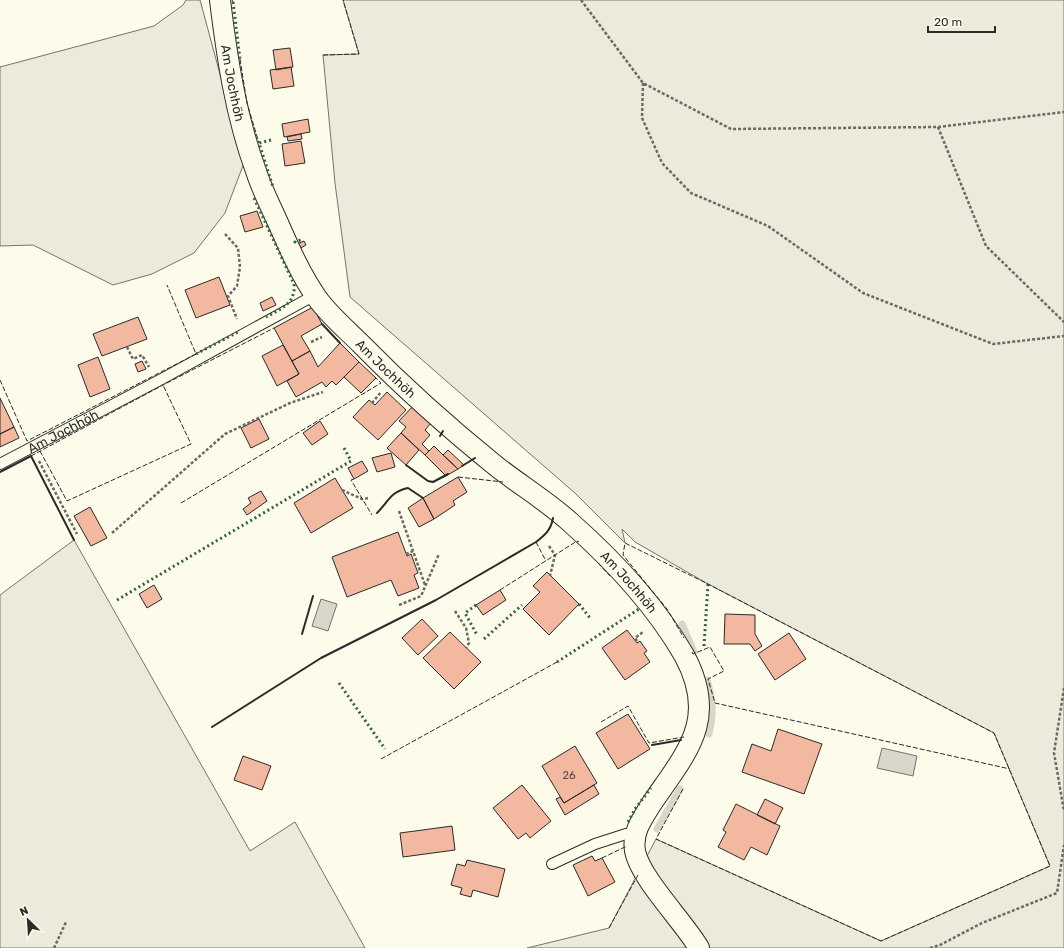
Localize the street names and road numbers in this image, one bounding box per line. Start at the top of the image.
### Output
street label: Am Jochhöh [218,44,247,123]
street label: Am Jochhöh [353,336,419,401]
street label: Am Jochhöh [25,407,101,456]
street label: Am Jochhöh [597,548,660,616]

